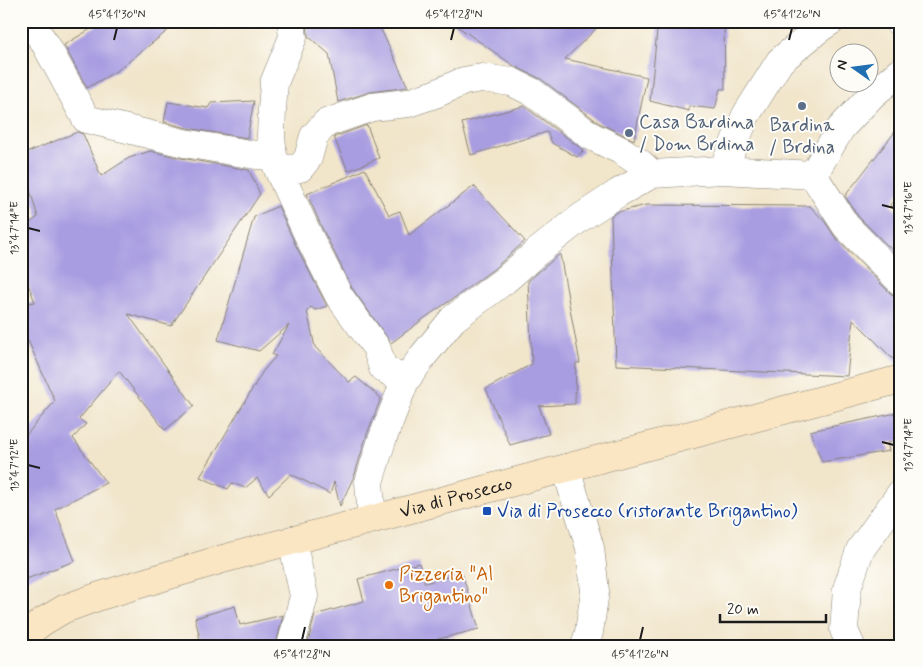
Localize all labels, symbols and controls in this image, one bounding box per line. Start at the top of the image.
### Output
text: 45°41'30"N [89,7,145,23]
text: 45°41'28"N [426,7,482,23]
text: 45°41'26"N [763,7,821,23]
north arrow [830,42,880,92]
text: N [832,58,852,72]
marker: Bardina / Brdina [796,100,808,112]
place label: Casa Bardina / Dom Brdina [639,110,755,157]
place label: Bardina / Brdina [769,113,835,160]
marker: Casa Bardina / Dom Brdina [623,127,635,139]
text: 13°47'16"E [901,181,917,235]
text: 13°47'14"E [7,201,23,255]
text: 13°47'14"E [901,418,917,472]
text: 13°47'12"E [7,438,23,492]
street label: Via di Prosecco [397,470,515,524]
place label: Via di Prosecco (ristorante Brigantino) [497,499,798,526]
marker: Via di Prosecco (ristorante Brigantino) [481,505,493,517]
place label: Pizzeria "Al Brigantino" [399,562,493,611]
marker: Pizzeria "Al Brigantino" [383,579,395,591]
scale bar [720,592,826,624]
text: 20 m [727,600,759,620]
text: 45°41'28"N [274,647,330,663]
text: 45°41'26"N [611,647,669,663]

